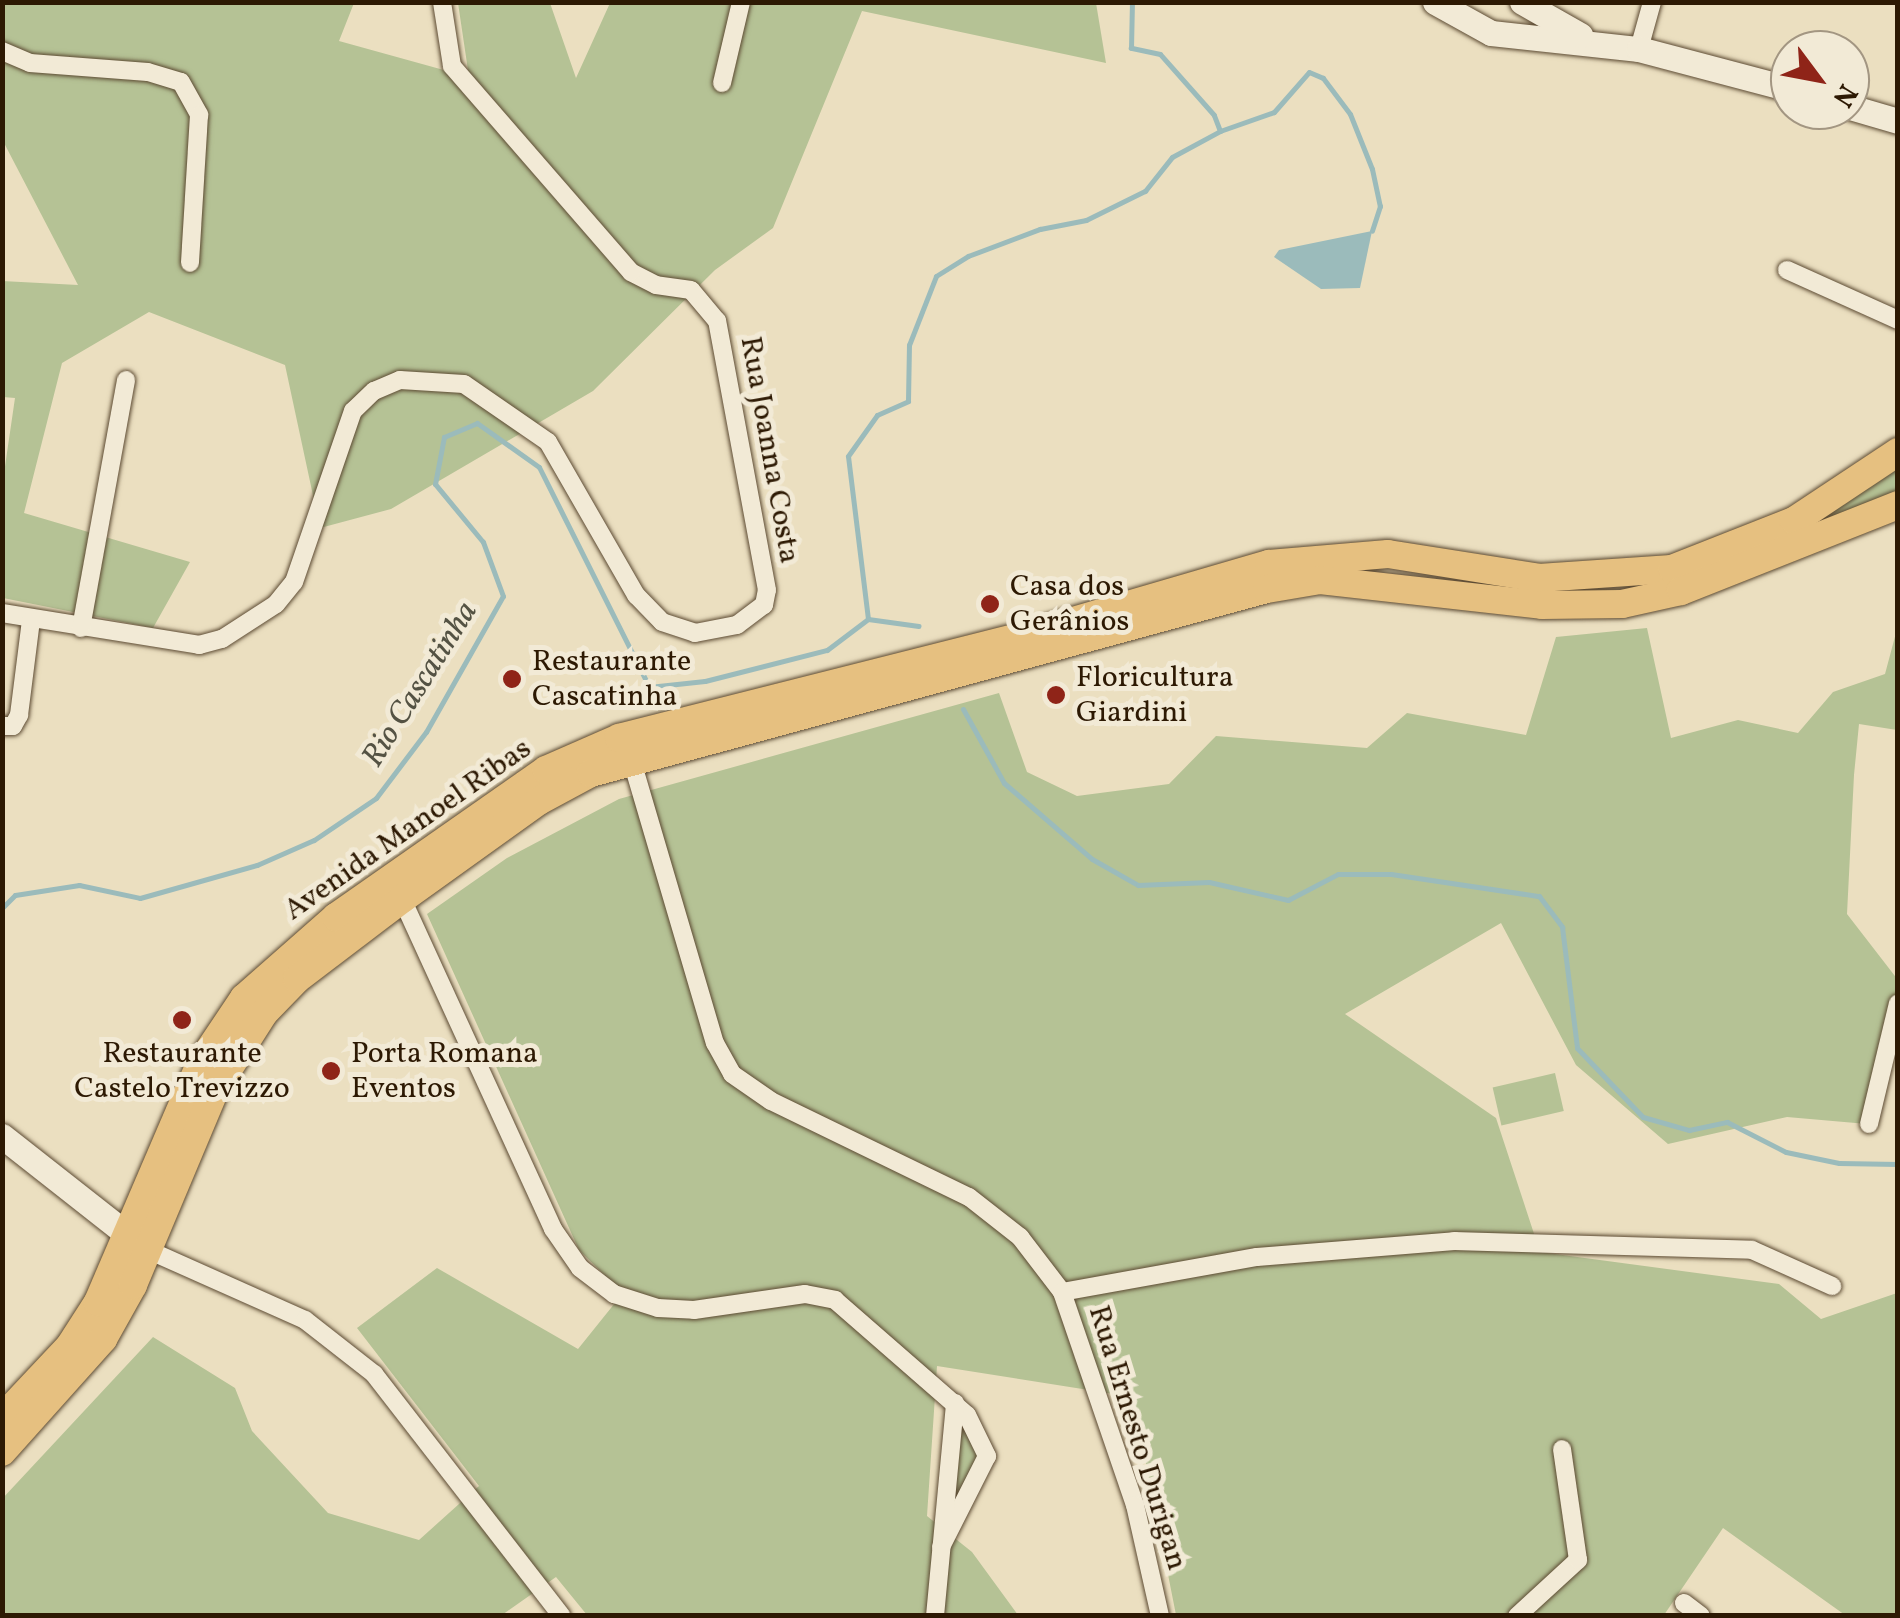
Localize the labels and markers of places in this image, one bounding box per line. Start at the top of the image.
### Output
place label: Casa dos Gerânios [1010,569,1129,640]
marker: Casa dos Gerânios [979,593,1001,615]
place label: Restaurante Cascatinha [532,644,691,714]
place label: Floricultura Giardini [1076,660,1234,730]
marker: Restaurante Cascatinha [501,668,523,690]
marker: Floricultura Giardini [1045,684,1067,706]
marker: Restaurante Castelo Trevizzo [171,1009,193,1031]
place label: Restaurante Castelo Trevizzo [74,1036,290,1106]
place label: Porta Romana Eventos [351,1036,538,1106]
marker: Porta Romana Eventos [320,1060,342,1082]

